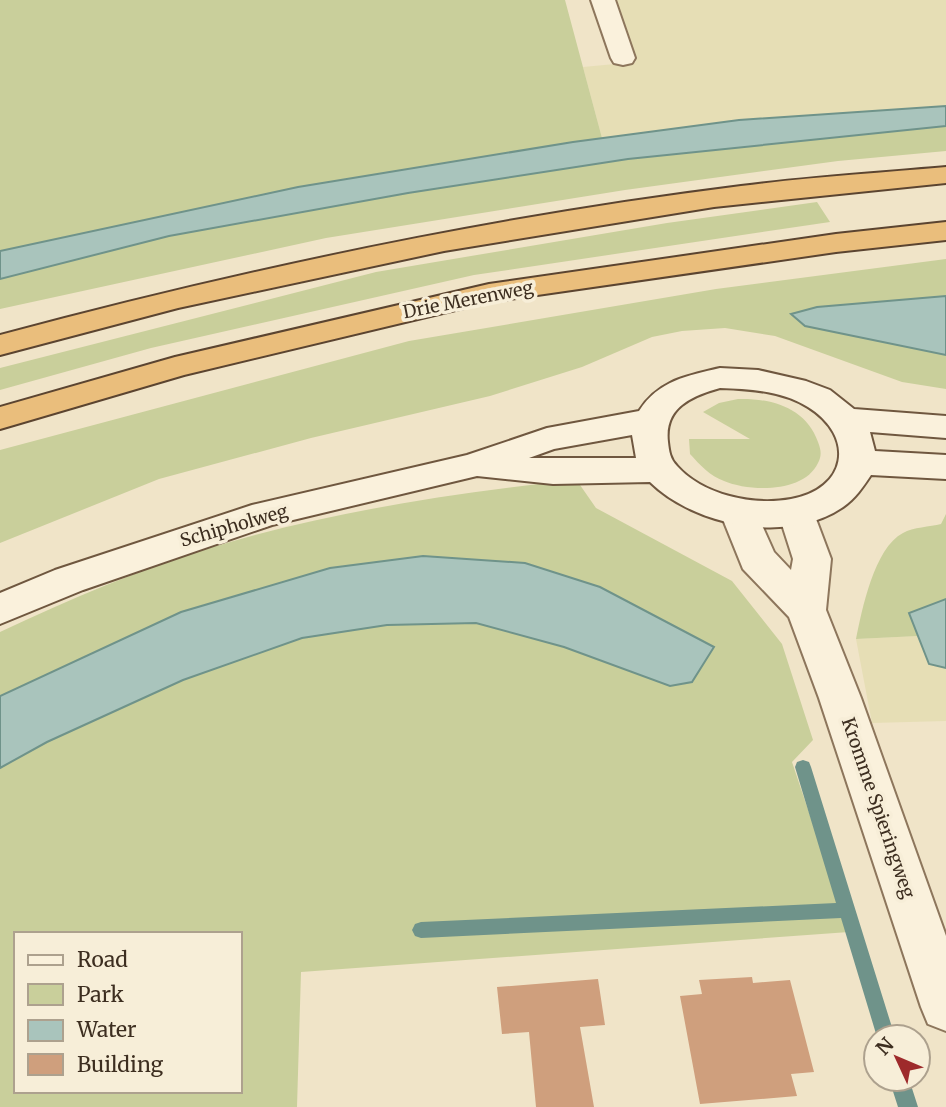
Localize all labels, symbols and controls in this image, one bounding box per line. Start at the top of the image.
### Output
street label: Drie Merenweg [401,276,535,323]
street label: Schipholweg [177,499,291,552]
street label: Kromme Spieringweg [837,714,920,901]
legend [14,932,242,1093]
text: Road [77,946,128,973]
text: Park [77,981,124,1008]
text: Water [76,1016,136,1043]
north arrow [862,1023,932,1093]
text: N [871,1032,899,1060]
text: Building [77,1051,164,1078]

